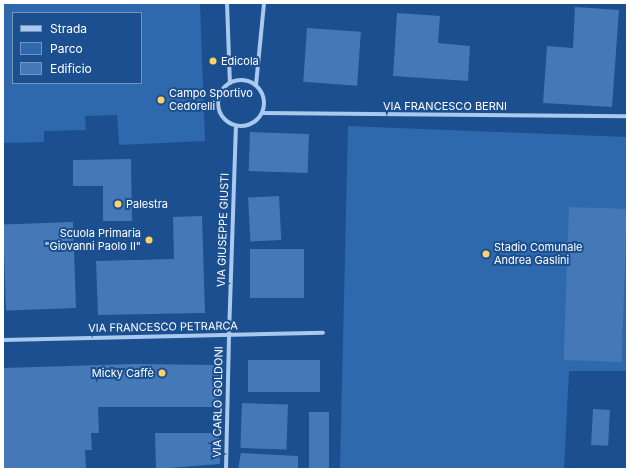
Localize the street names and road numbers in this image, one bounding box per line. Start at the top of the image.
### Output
street label: VIA FRANCESCO BERNI [383,99,507,113]
street label: VIA GIUSEPPE GIUSTI [214,173,232,287]
street label: VIA FRANCESCO PETRARCA [88,319,238,335]
street label: VIA CARLO GOLDONI [210,346,226,458]

